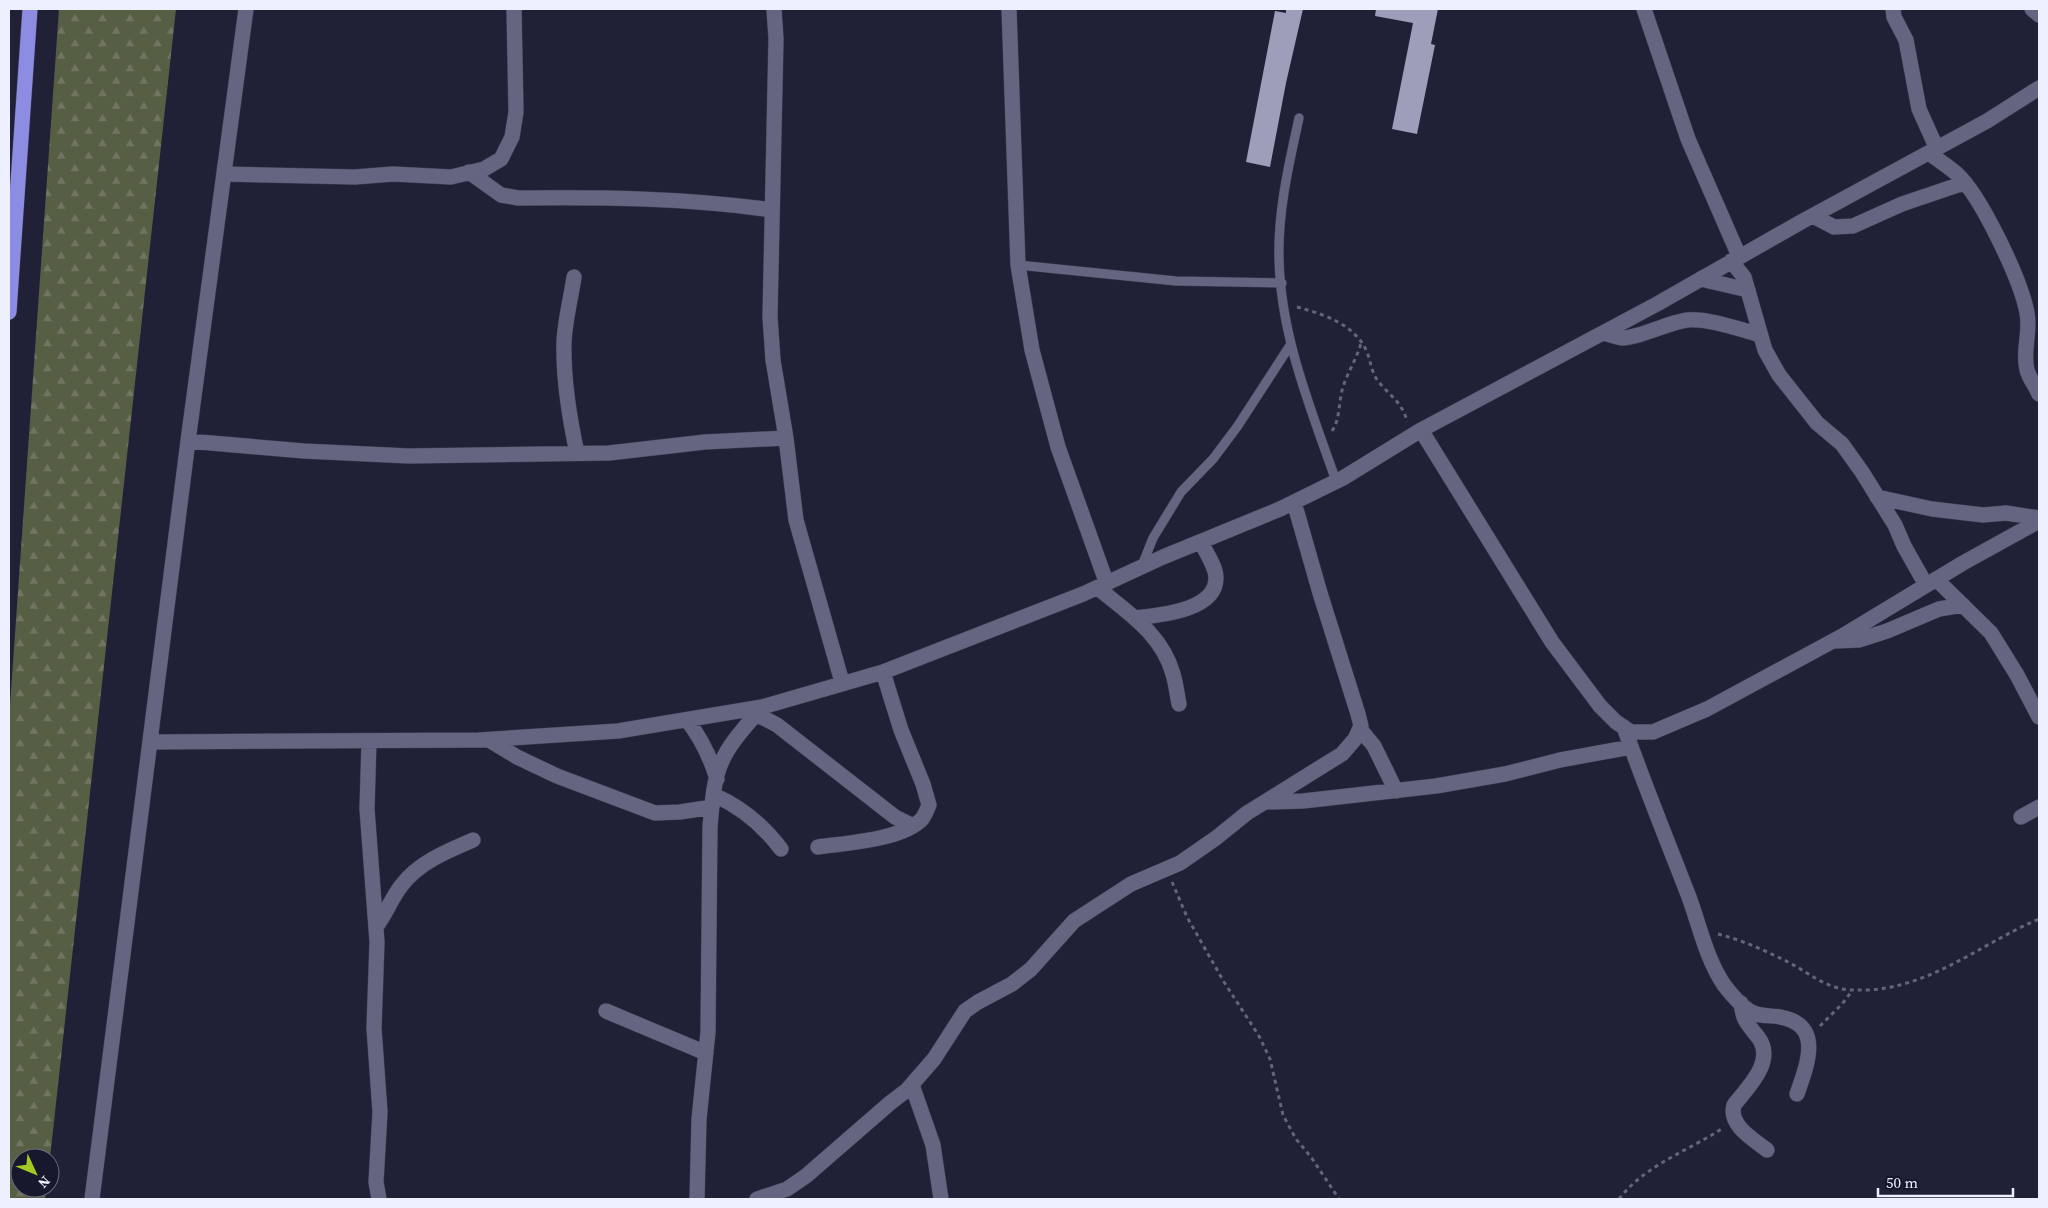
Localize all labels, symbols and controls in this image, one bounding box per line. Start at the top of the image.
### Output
north arrow [10,1148,60,1198]
scale bar [1878,1166,2013,1198]
text: N [34,1171,55,1193]
text: 50 m [1886,1172,1918,1193]

